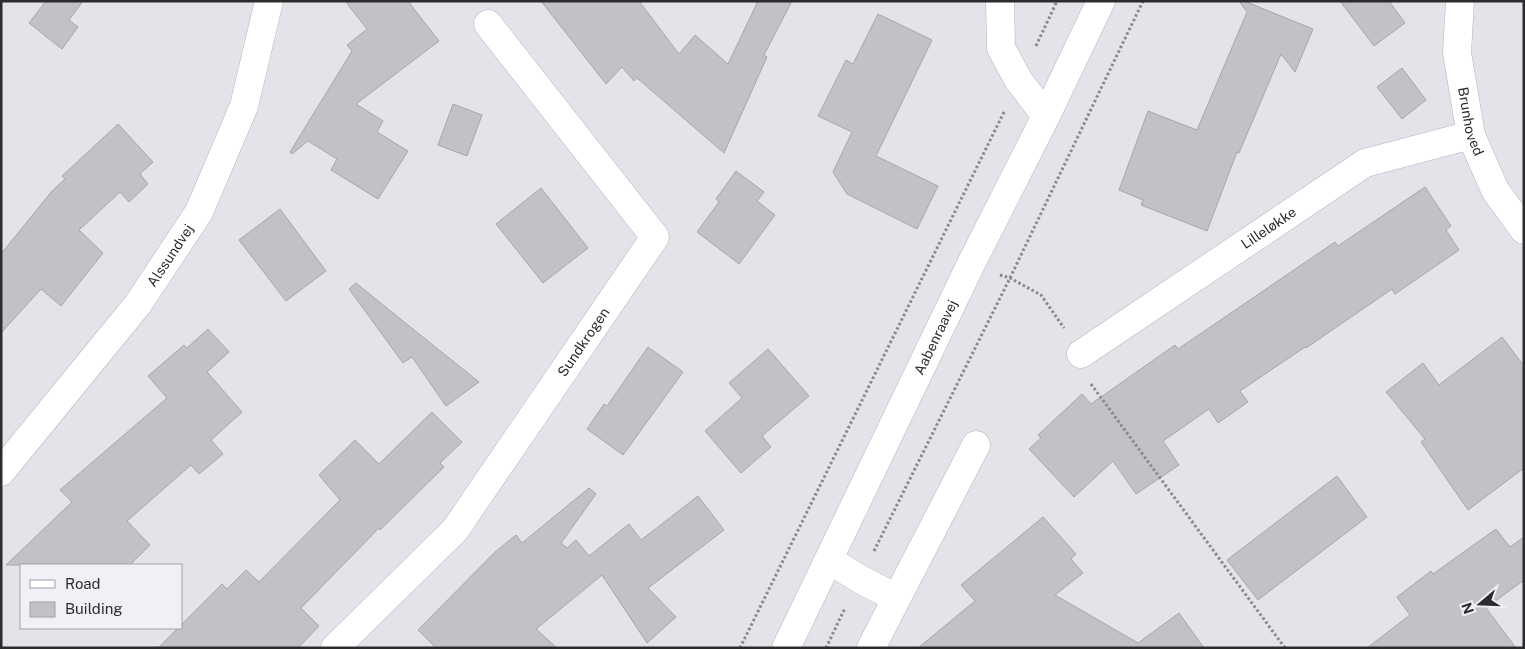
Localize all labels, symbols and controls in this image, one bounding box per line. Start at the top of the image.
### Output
street label: Brunhoved [1455,86,1487,158]
street label: Lilleløkke [1238,204,1299,252]
street label: Alssundvej [144,221,197,290]
street label: Aabenraavej [911,297,961,377]
street label: Sundkrogen [554,304,612,379]
legend [20,564,182,629]
text: Road [65,575,101,592]
north arrow [1455,579,1505,629]
text: Building [65,600,123,617]
text: N [1458,600,1477,616]

